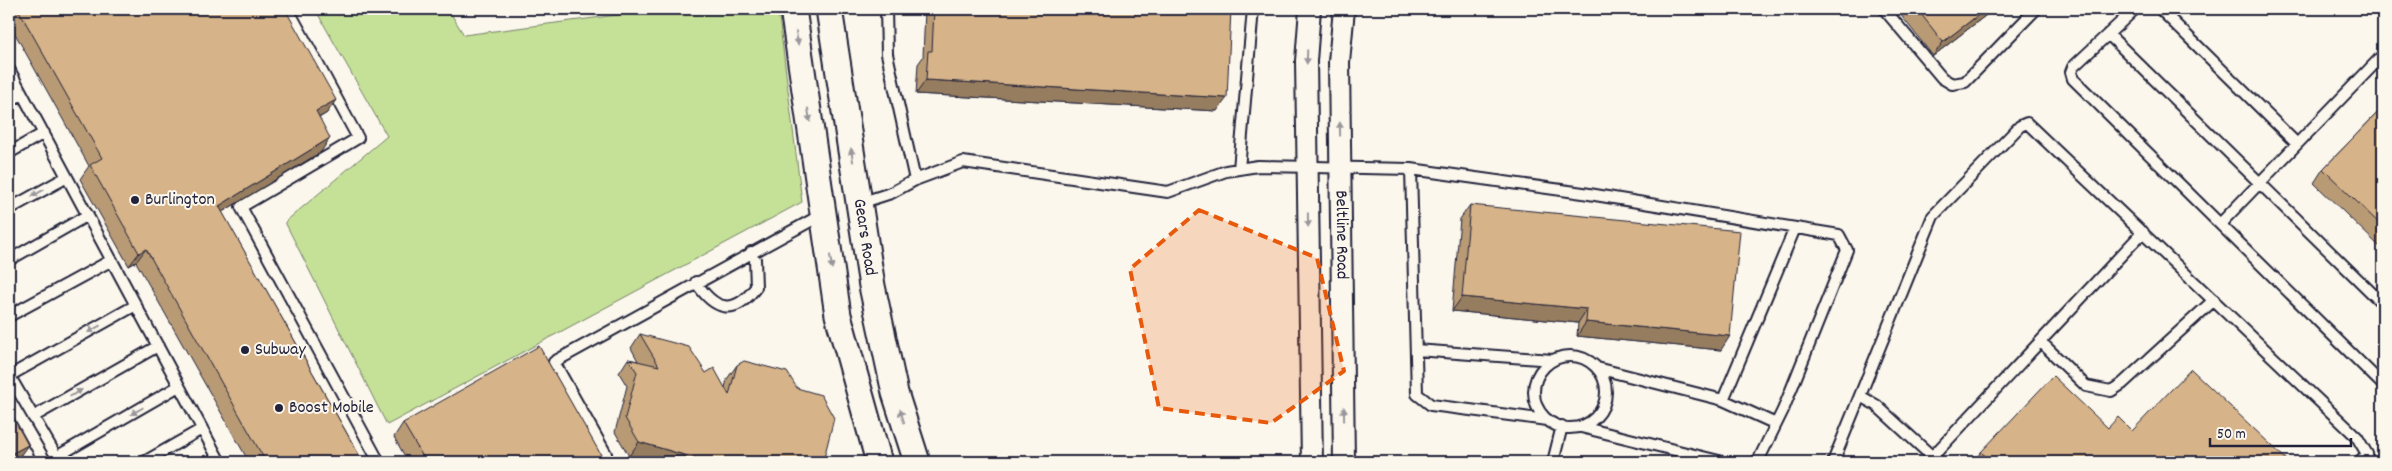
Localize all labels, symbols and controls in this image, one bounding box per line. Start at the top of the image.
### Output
one-way arrow [794,30,802,46]
one-way arrow [1303,50,1311,66]
one-way arrow [805,107,813,123]
one-way arrow [1336,120,1344,136]
one-way arrow [848,147,856,163]
one-way arrow [31,188,45,197]
place label: Burlington [145,188,215,213]
street label: Beltline Road [1328,190,1354,279]
marker: Burlington [129,194,141,206]
street label: Gears Road [846,197,883,278]
one-way arrow [1304,212,1312,228]
one-way arrow [827,254,835,270]
one-way arrow [86,325,101,333]
place label: Subway [255,338,307,363]
marker: Subway [239,344,251,356]
one-way arrow [68,389,83,397]
place label: Boost Mobile [289,396,374,421]
marker: Boost Mobile [273,402,285,414]
one-way arrow [1340,405,1348,421]
one-way arrow [130,406,144,415]
one-way arrow [898,408,906,423]
scale bar [2210,416,2351,448]
text: 50 m [2217,424,2246,446]

